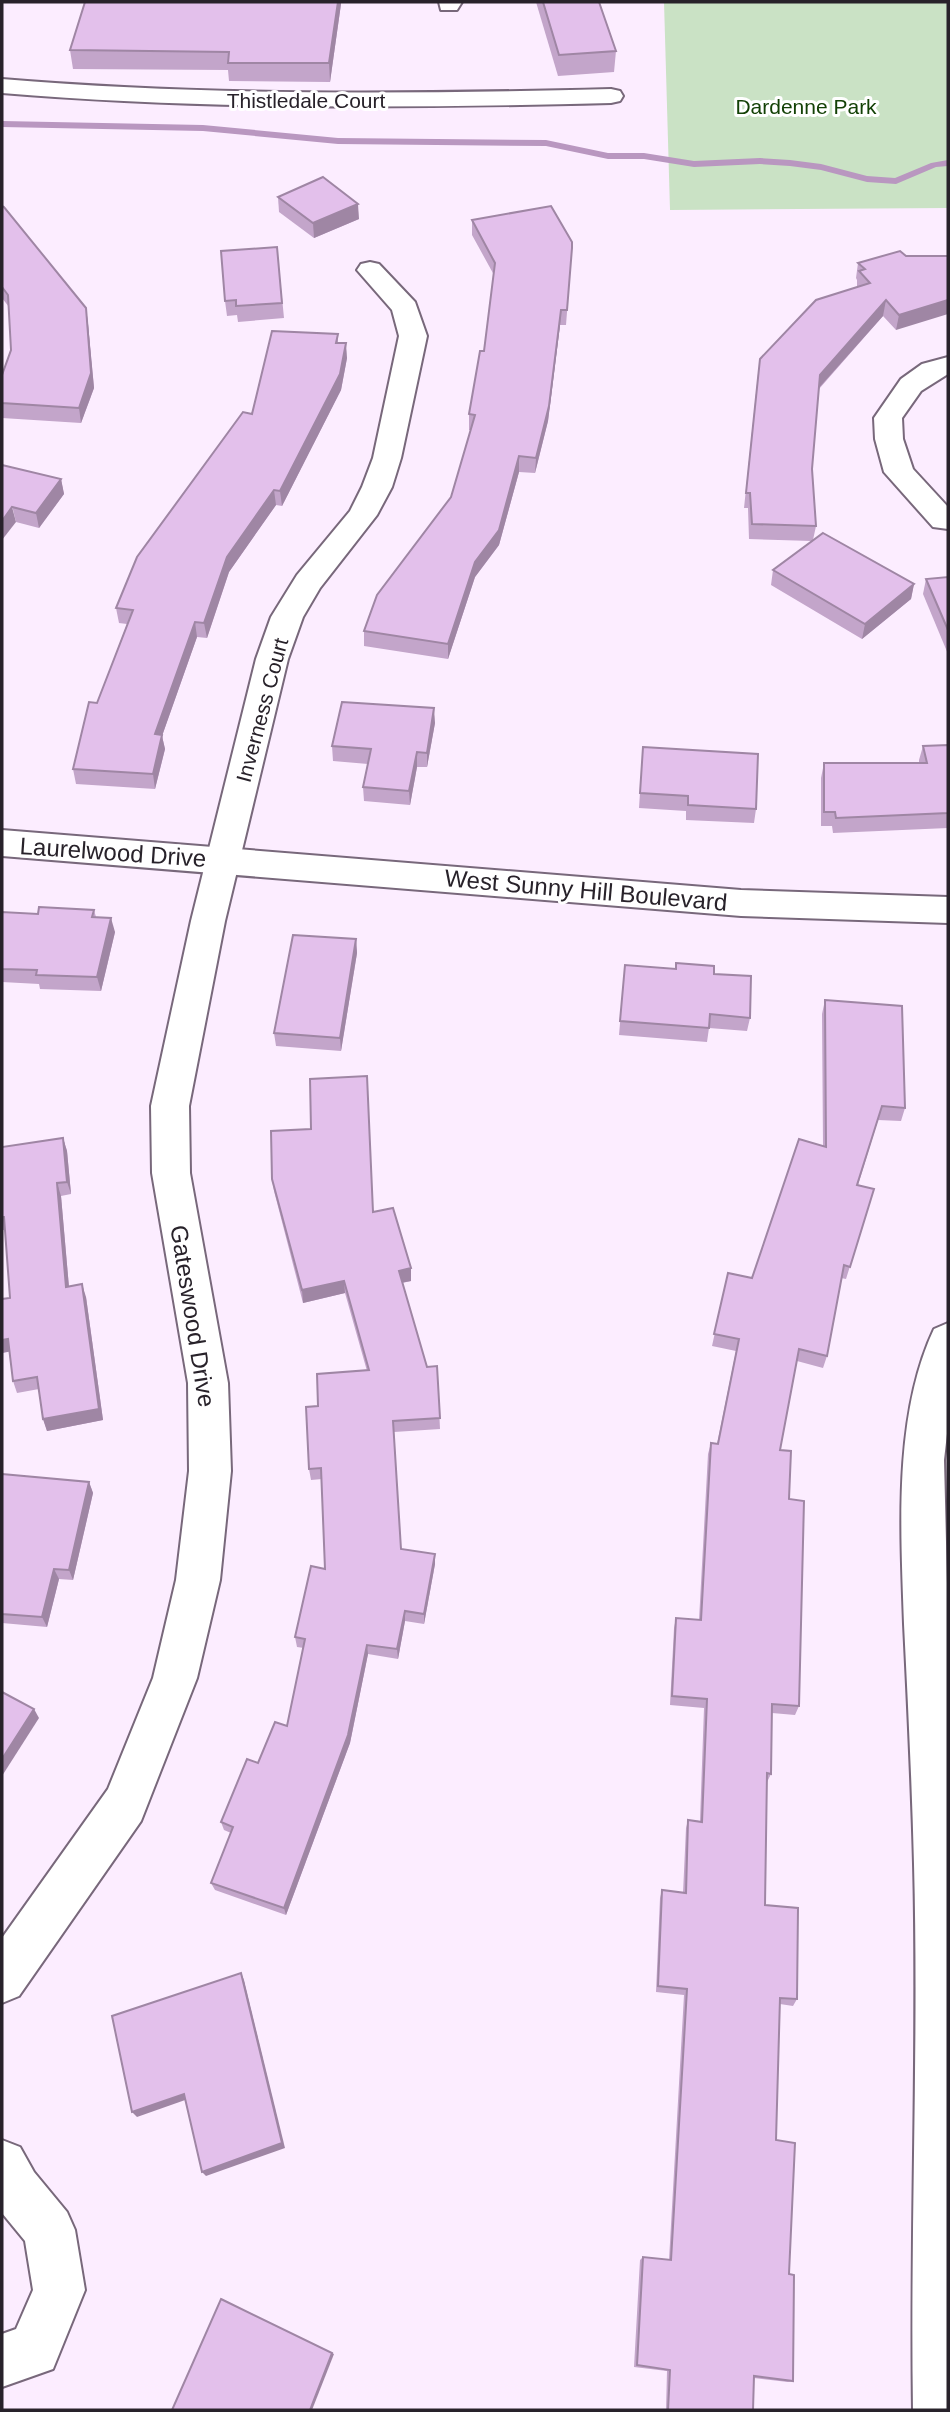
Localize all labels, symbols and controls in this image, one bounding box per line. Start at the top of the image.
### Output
street label: Thistledale Court [227,89,386,112]
park label: Dardenne Park [735,95,877,118]
street label: Inverness Court [232,635,292,785]
street label: Laurelwood Drive [19,832,207,872]
street label: West Sunny Hill Boulevard [444,864,728,916]
street label: Gateswood Drive [165,1223,221,1409]

